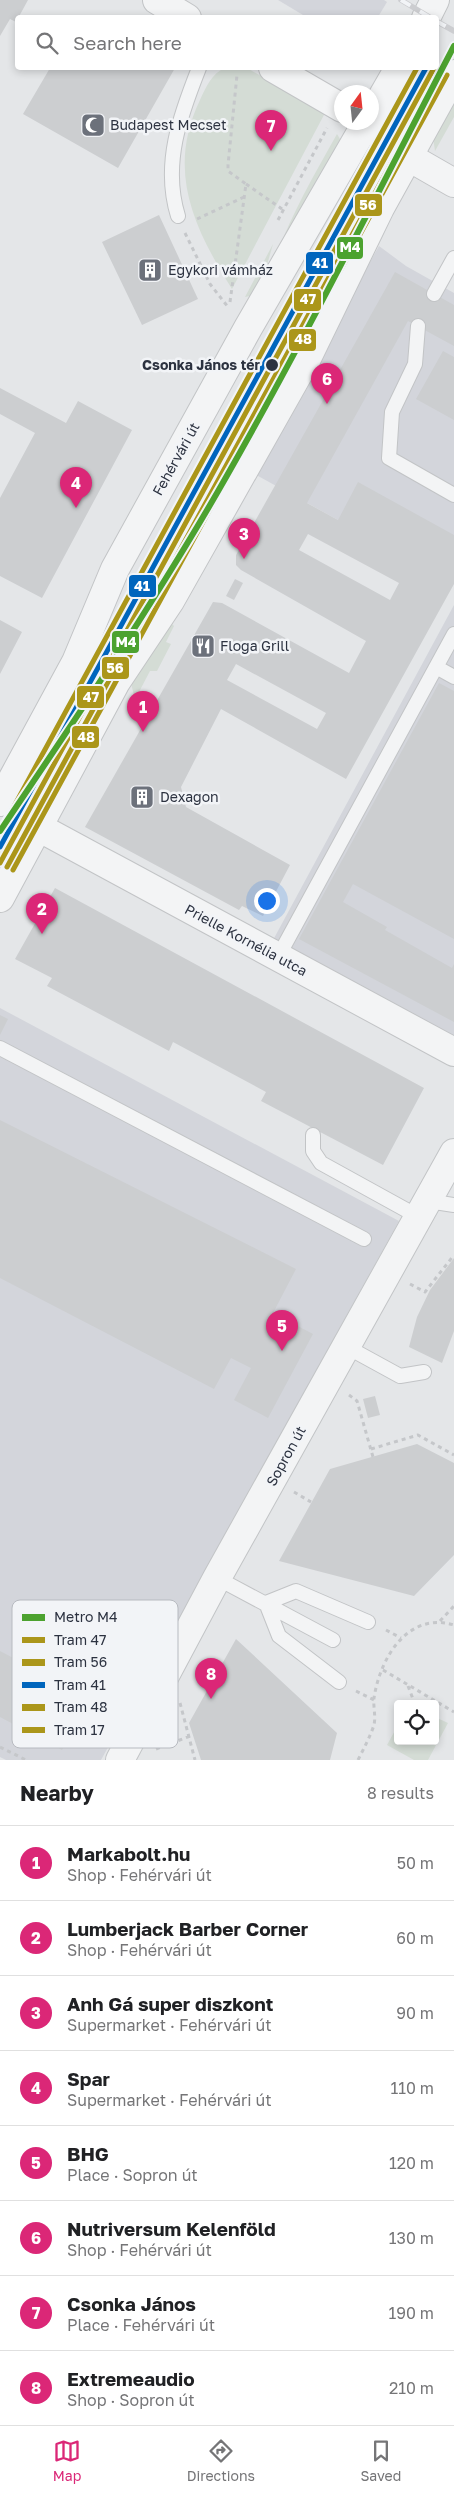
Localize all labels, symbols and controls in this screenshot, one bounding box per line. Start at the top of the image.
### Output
search box [15,15,439,70]
icon: search [33,29,61,57]
text: Search here [73,31,182,54]
north arrow [334,85,379,130]
pin: 7 [255,110,287,151]
mosque icon: Budapest Mecset [80,112,106,138]
place label: Budapest Mecset [110,116,227,133]
line badge: 56 [354,193,383,217]
text: 56 [359,196,377,213]
line badge: M4 [336,236,364,260]
text: M4 [339,238,361,255]
line badge: 41 [305,251,334,275]
text: 41 [312,254,328,271]
building icon: Egykori vámház [137,257,163,283]
place label: Egykori vámház [168,261,273,278]
line badge: 47 [293,288,322,312]
text: 47 [300,290,317,307]
line badge: 48 [288,328,317,352]
text: 48 [294,330,312,347]
place label: Csonka János tér [142,356,261,373]
marker: Csonka János tér [264,357,280,373]
pin: 6 [311,363,343,404]
street label: Fehérvári út [148,419,203,498]
pin: 4 [60,467,92,508]
pin: 3 [228,518,260,559]
line badge: 41 [128,574,157,598]
text: 41 [134,577,150,594]
line badge: M4 [111,630,140,654]
text: M4 [115,633,137,650]
restaurant icon: Floga Grill [190,633,216,659]
place label: Floga Grill [220,637,289,654]
line badge: 56 [101,656,130,680]
text: 56 [106,659,124,676]
line badge: 47 [76,685,105,709]
text: 47 [83,688,100,705]
pin: 1 [127,691,159,732]
line badge: 48 [71,725,100,749]
text: 48 [77,728,95,745]
building icon: Dexagon [129,784,155,810]
place label: Dexagon [160,788,219,805]
your location [254,888,280,914]
pin: 2 [26,893,58,934]
street label: Prielle Kornélia utca [182,900,310,979]
pin: 5 [266,1310,298,1351]
street label: Sopron út [262,1423,309,1489]
legend [12,1600,178,1748]
text: Metro M4 [54,1608,118,1625]
text: Tram 47 [54,1631,107,1648]
text: Tram 56 [54,1653,107,1670]
pin: 8 [195,1658,227,1699]
text: Tram 41 [54,1676,106,1693]
text: Tram 48 [54,1698,108,1715]
map controls [394,1700,439,1745]
button: locate [394,1700,439,1745]
text: Tram 17 [54,1721,105,1738]
text: Nearby [20,1780,94,1806]
text: 8 results [367,1783,434,1803]
text: Markabolt.hu [67,1842,190,1865]
text: 1 [32,1853,40,1873]
text: 50 m [397,1853,434,1873]
text: Shop · Fehérvári út [67,1865,212,1885]
text: Lumberjack Barber Corner [67,1917,308,1940]
text: 2 [31,1928,41,1948]
text: 60 m [396,1928,434,1948]
text: Shop · Fehérvári út [67,1940,212,1960]
text: Anh Gá super diszkont [67,1992,273,2015]
text: 3 [31,2003,41,2023]
text: 90 m [396,2003,434,2023]
text: Supermarket · Fehérvári út [67,2015,272,2035]
text: Spar [67,2067,110,2090]
text: 4 [31,2078,41,2098]
text: 110 m [390,2078,434,2098]
text: Supermarket · Fehérvári út [67,2090,272,2110]
text: BHG [67,2142,109,2165]
text: 5 [31,2153,41,2173]
text: 120 m [389,2153,434,2173]
text: Place · Sopron út [67,2165,198,2185]
text: Nutriversum Kelenföld [67,2217,276,2240]
text: 6 [31,2228,41,2248]
text: 130 m [389,2228,434,2248]
text: Shop · Fehérvári út [67,2240,212,2260]
text: Csonka János [67,2292,196,2315]
text: 7 [32,2303,40,2323]
text: 190 m [388,2303,434,2323]
text: Place · Fehérvári út [67,2315,215,2335]
text: Extremeaudio [67,2367,195,2390]
text: 8 [31,2378,41,2398]
text: 210 m [389,2378,434,2398]
text: Shop · Sopron út [67,2390,195,2410]
tab: Map [53,2437,81,2484]
tab: Directions [187,2437,255,2484]
tab: Saved [360,2437,401,2484]

